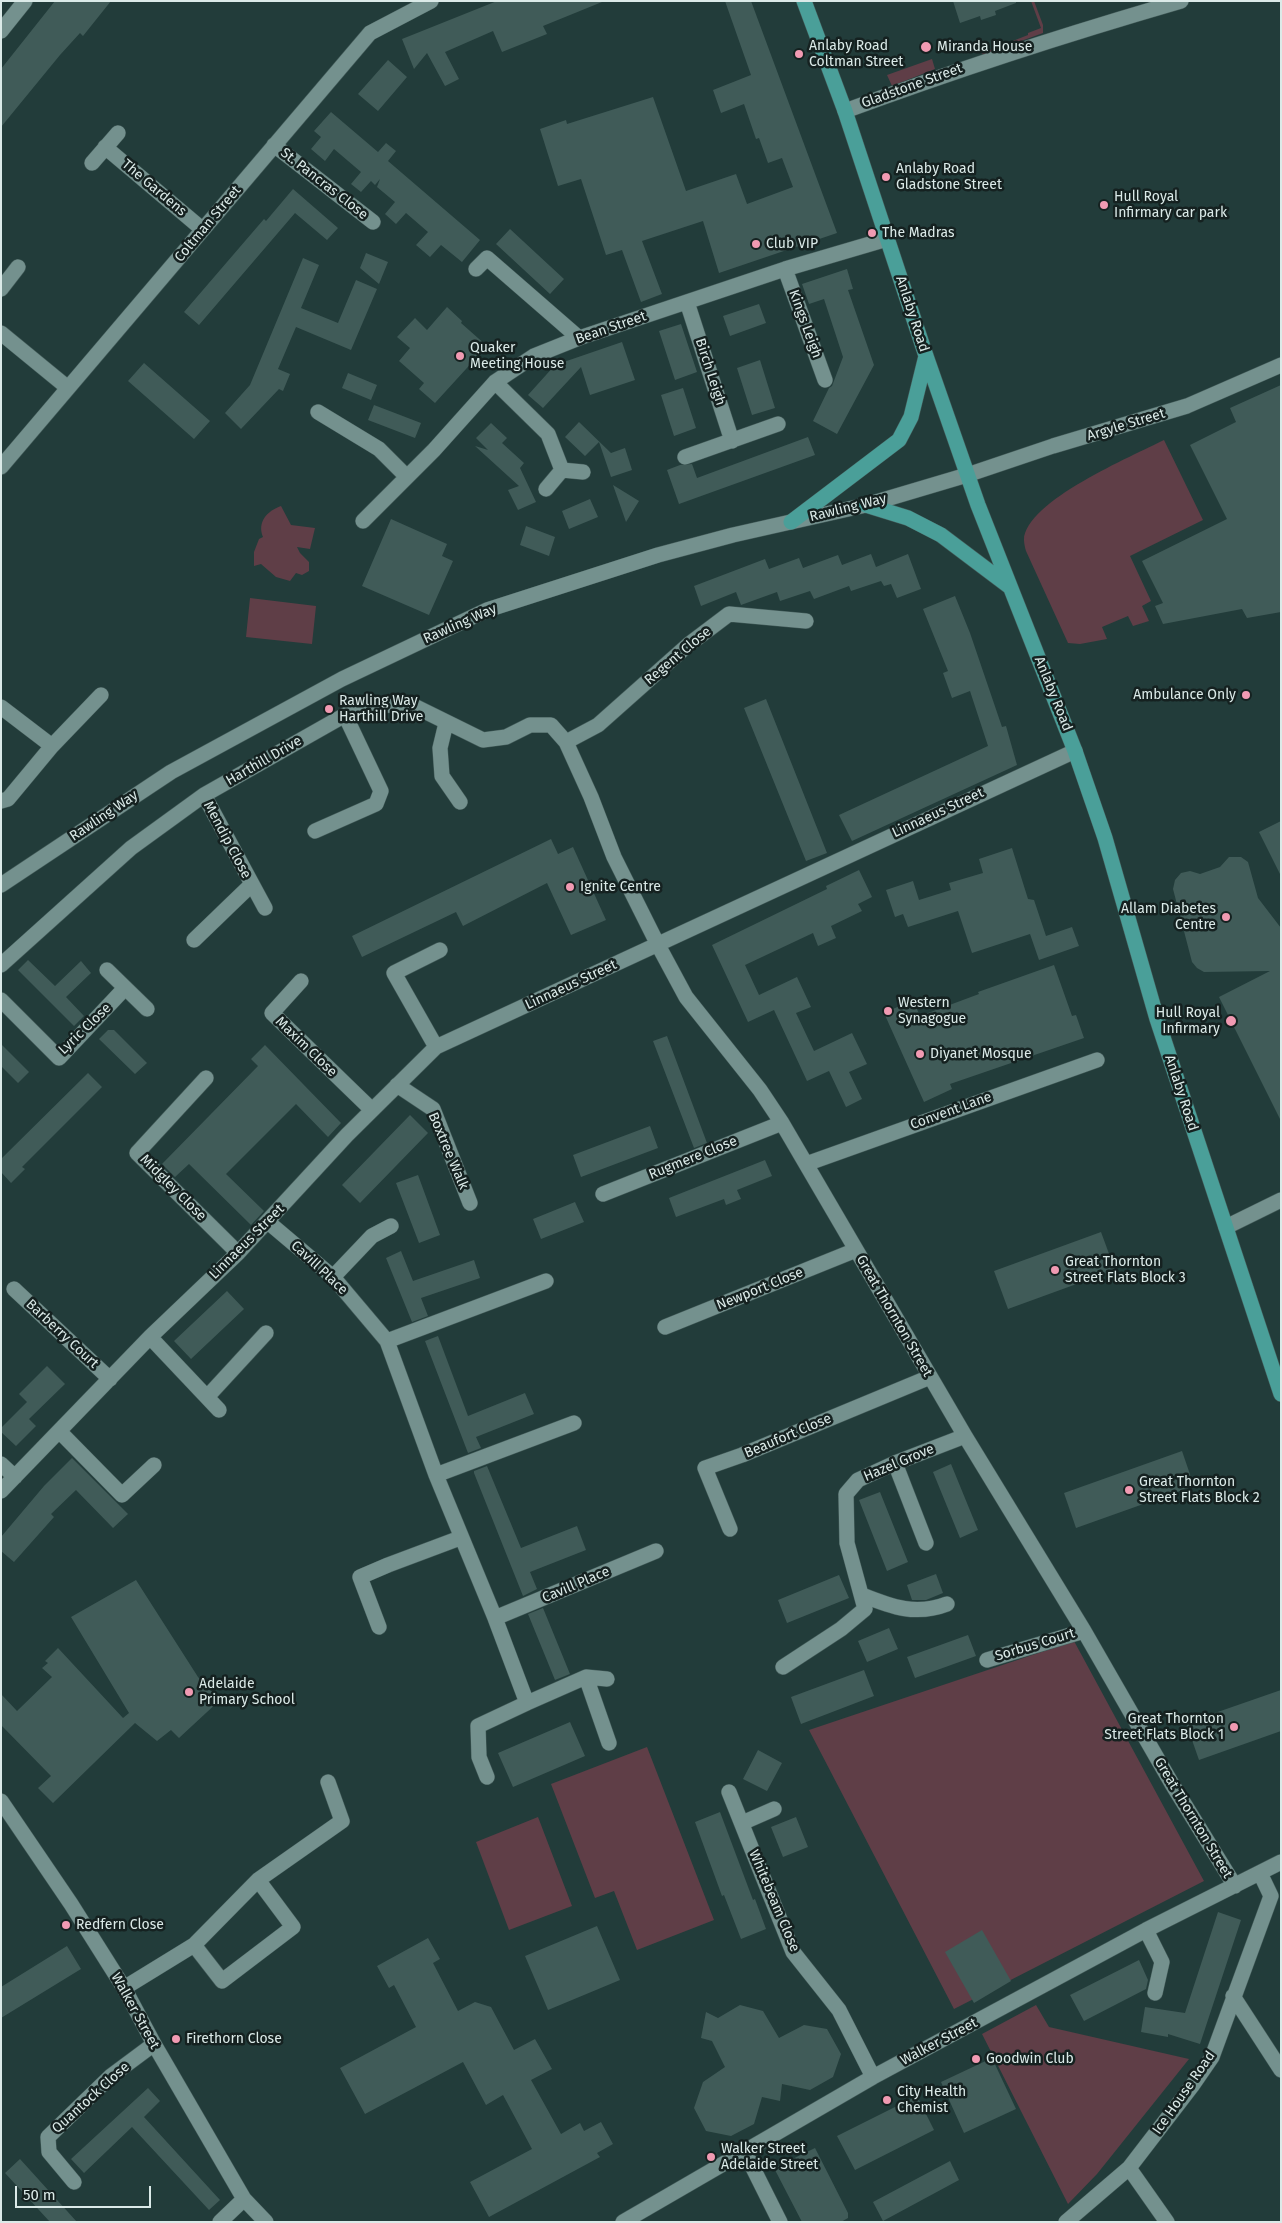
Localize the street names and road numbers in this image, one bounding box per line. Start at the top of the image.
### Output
street label: Gladstone Street [859,60,965,112]
street label: St. Pancras Close [277,145,371,223]
street label: The Gardens [118,156,190,220]
street label: Coltman Street [171,182,245,266]
street label: Anlaby Road [892,274,932,354]
street label: Kings Leigh [785,288,825,360]
street label: Bean Street [574,308,648,348]
street label: Birch Leigh [691,336,729,408]
street label: Argyle Street [1085,405,1167,445]
street label: Rawling Way [808,490,888,526]
street label: Rawling Way [421,600,499,648]
street label: Regent Close [641,623,715,689]
street label: Anlaby Road [1030,654,1076,734]
street label: Harthill Drive [223,733,305,789]
street label: Linnaeus Street [890,784,986,842]
street label: Rawling Way [67,787,141,845]
street label: Mendip Close [200,798,254,882]
street label: Linnaeus Street [523,956,619,1014]
street label: Lyric Close [55,1000,115,1058]
street label: Maxim Close [272,1014,340,1080]
street label: Anlaby Road [1161,1053,1201,1133]
street label: Convent Lane [908,1088,994,1134]
street label: Boxtree Walk [424,1110,472,1192]
street label: Rugmere Close [646,1133,740,1183]
street label: Midgley Close [136,1151,210,1225]
street label: Linnaeus Street [206,1201,288,1283]
street label: Cavill Place [287,1237,351,1299]
street label: Great Thornton Street [852,1252,936,1380]
street label: Newport Close [714,1264,806,1314]
street label: Barberry Court [22,1296,102,1372]
street label: Beaufort Close [742,1410,834,1462]
street label: Hazel Grove [861,1441,937,1485]
street label: Cavill Place [540,1563,612,1607]
street label: Sorbus Court [993,1625,1077,1665]
street label: Great Thornton Street [1150,1755,1236,1881]
street label: Whitebeam Close [745,1847,803,1955]
street label: Walker Street [107,1970,163,2052]
street label: Walker Street [898,2015,980,2069]
street label: Ice House Road [1149,2048,1219,2138]
street label: Quantock Close [49,2059,133,2137]

